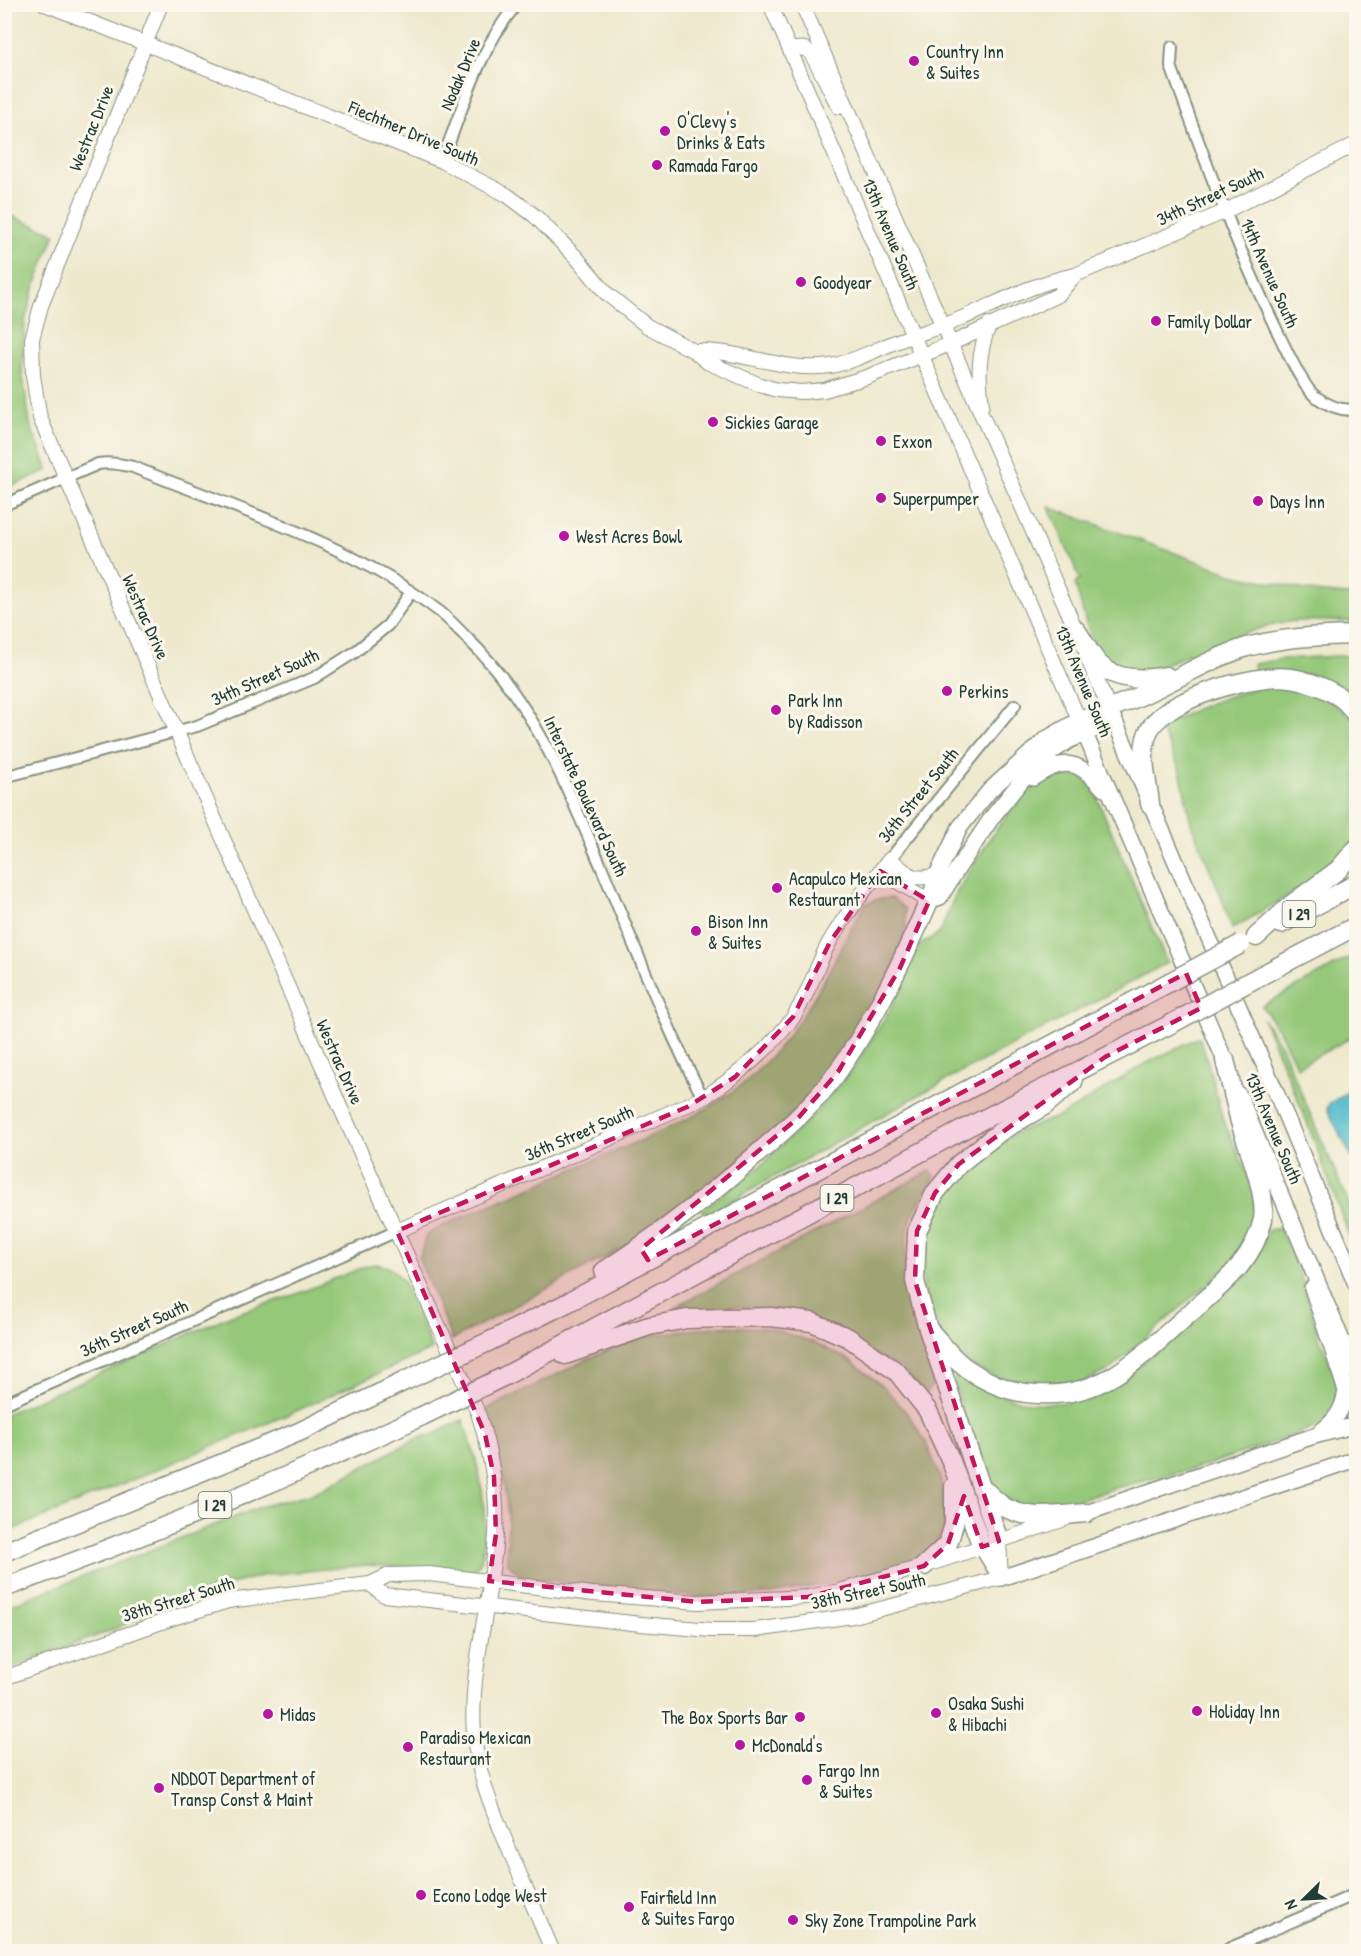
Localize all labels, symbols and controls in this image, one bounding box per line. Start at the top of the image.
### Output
street label: Nodak Drive [434,34,486,114]
place label: Country Inn & Suites [926,39,1004,85]
marker: Country Inn & Suites [907,54,921,68]
street label: Westrac Drive [62,81,120,175]
street label: Fiechtner Drive South [344,94,484,172]
place label: O'Clevy's Drinks & Eats [677,109,765,155]
marker: O'Clevy's Drinks & Eats [658,124,672,138]
place label: Ramada Fargo [669,153,758,178]
marker: Ramada Fargo [650,158,664,172]
street label: 34th Street South [1153,160,1268,232]
street label: 13th Avenue South [856,174,926,294]
street label: 14th Avenue South [1235,214,1305,332]
place label: Goodyear [813,270,872,295]
marker: Goodyear [794,275,808,289]
place label: Family Dollar [1167,309,1252,334]
marker: Family Dollar [1149,314,1163,328]
place label: Sickies Garage [725,410,819,435]
marker: Sickies Garage [706,415,720,429]
place label: Exxon [893,429,932,454]
marker: Exxon [874,434,888,448]
place label: Superpumper [893,486,979,511]
place label: Days Inn [1270,489,1325,514]
marker: Superpumper [874,491,888,505]
marker: Days Inn [1251,494,1265,508]
place label: West Acres Bowl [576,524,682,549]
marker: West Acres Bowl [557,529,571,543]
street label: Westrac Drive [116,571,176,663]
street label: 13th Avenue South [1049,621,1119,741]
street label: 34th Street South [207,642,323,712]
place label: Perkins [959,679,1008,704]
marker: Perkins [940,684,954,698]
place label: Park Inn by Radisson [788,688,863,734]
marker: Park Inn by Radisson [769,703,783,717]
street label: Interstate Boulevard South [538,712,634,881]
street label: 36th Street South [872,742,964,848]
place label: Acapulco Mexican Restaurant [789,866,902,912]
marker: Acapulco Mexican Restaurant [770,881,784,895]
road number: I 29 [1282,901,1316,927]
place label: Bison Inn & Suites [708,909,768,955]
marker: Bison Inn & Suites [689,924,703,938]
street label: Westrac Drive [310,1016,370,1108]
street label: 13th Avenue South [1239,1068,1309,1188]
street label: 36th Street South [521,1099,638,1167]
road number: I 29 [820,1185,854,1211]
street label: 36th Street South [76,1293,192,1363]
road number: I 29 [198,1492,232,1518]
street label: 38th Street South [809,1567,928,1615]
street label: 38th Street South [119,1570,238,1628]
place label: Osaka Sushi & Hibachi [948,1691,1025,1737]
place label: Holiday Inn [1209,1699,1280,1724]
place label: Midas [280,1702,316,1727]
marker: Holiday Inn [1190,1704,1204,1718]
place label: The Box Sports Bar [662,1705,788,1730]
marker: Osaka Sushi & Hibachi [929,1706,943,1720]
marker: Midas [261,1707,275,1721]
marker: The Box Sports Bar [793,1710,807,1724]
place label: Paradiso Mexican Restaurant [420,1725,531,1771]
place label: McDonald's [752,1733,822,1758]
marker: McDonald's [733,1738,747,1752]
marker: Paradiso Mexican Restaurant [401,1740,415,1754]
place label: Fargo Inn & Suites [818,1758,880,1804]
place label: NDDOT Department of Transp Const & Maint [171,1766,316,1812]
marker: Fargo Inn & Suites [800,1773,814,1787]
marker: NDDOT Department of Transp Const & Maint [152,1781,166,1795]
north arrow [1274,1869,1334,1929]
place label: Econo Lodge West [433,1883,547,1908]
place label: Fairfield Inn & Suites Fargo [640,1885,735,1931]
marker: Econo Lodge West [414,1888,428,1902]
text: N [1278,1896,1302,1913]
marker: Fairfield Inn & Suites Fargo [622,1900,636,1914]
place label: Sky Zone Trampoline Park [805,1908,977,1933]
marker: Sky Zone Trampoline Park [786,1913,800,1927]

